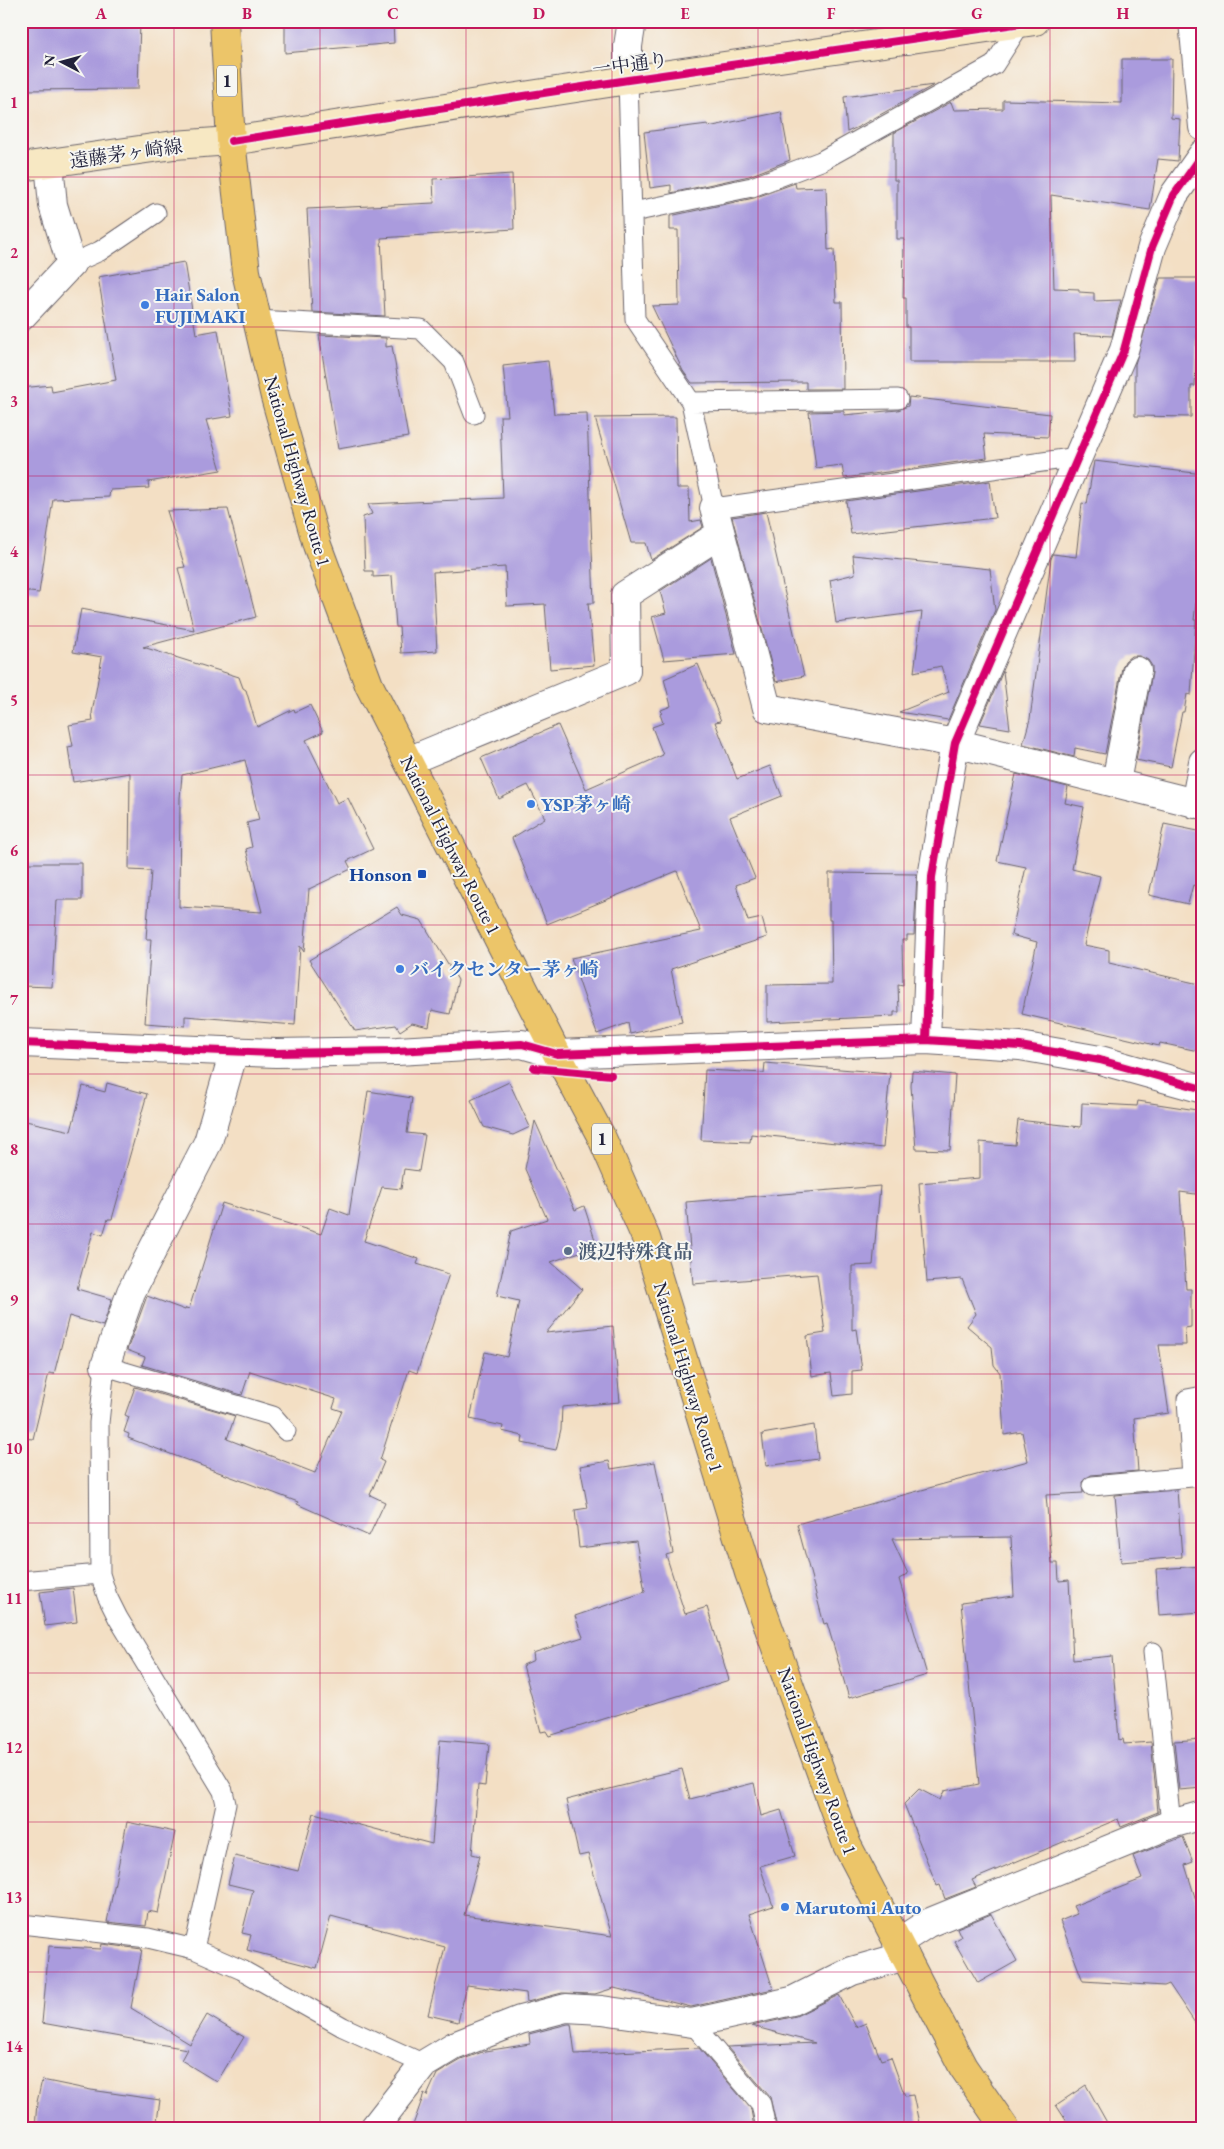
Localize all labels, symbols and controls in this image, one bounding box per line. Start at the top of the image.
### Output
text: A [94,3,107,24]
text: B [242,3,252,24]
text: C [387,3,399,24]
text: D [533,3,545,24]
text: E [680,3,690,24]
text: F [827,3,836,24]
text: G [971,3,983,24]
text: H [1117,3,1130,24]
north arrow [38,38,88,88]
street label: 一中通り [591,47,669,82]
text: N [40,53,59,67]
road number: 1 [217,66,237,96]
text: 1 [10,92,18,113]
street label: 遠藤茅ヶ崎線 [68,133,184,174]
text: 2 [10,242,19,263]
place label: Hair Salon FUJIMAKI [155,282,246,329]
marker: Hair Salon FUJIMAKI [139,299,151,311]
street label: National Highway Route 1 [258,373,337,570]
text: 3 [10,391,18,412]
text: 4 [10,541,19,562]
text: 5 [10,690,18,711]
street label: National Highway Route 1 [395,751,507,939]
place label: YSP茅ヶ崎 [541,792,631,817]
marker: YSP茅ヶ崎 [525,798,537,810]
text: 6 [10,840,19,861]
place label: Honson [349,862,412,887]
marker: Honson [416,868,428,880]
place label: バイクセンター茅ヶ崎 [410,957,599,982]
marker: バイクセンター茅ヶ崎 [394,963,406,975]
text: 7 [10,989,19,1010]
road number: 1 [592,1124,612,1154]
text: 8 [10,1139,18,1160]
place label: 渡辺特殊食品 [578,1239,692,1264]
marker: 渡辺特殊食品 [562,1245,574,1257]
street label: National Highway Route 1 [648,1279,729,1475]
text: 9 [10,1289,19,1310]
text: 10 [6,1438,23,1459]
text: 11 [6,1588,22,1609]
street label: National Highway Route 1 [772,1664,863,1858]
text: 12 [6,1737,23,1758]
text: 13 [6,1887,22,1908]
place label: Marutomi Auto [795,1895,922,1920]
marker: Marutomi Auto [779,1901,791,1913]
text: 14 [6,2036,23,2057]

